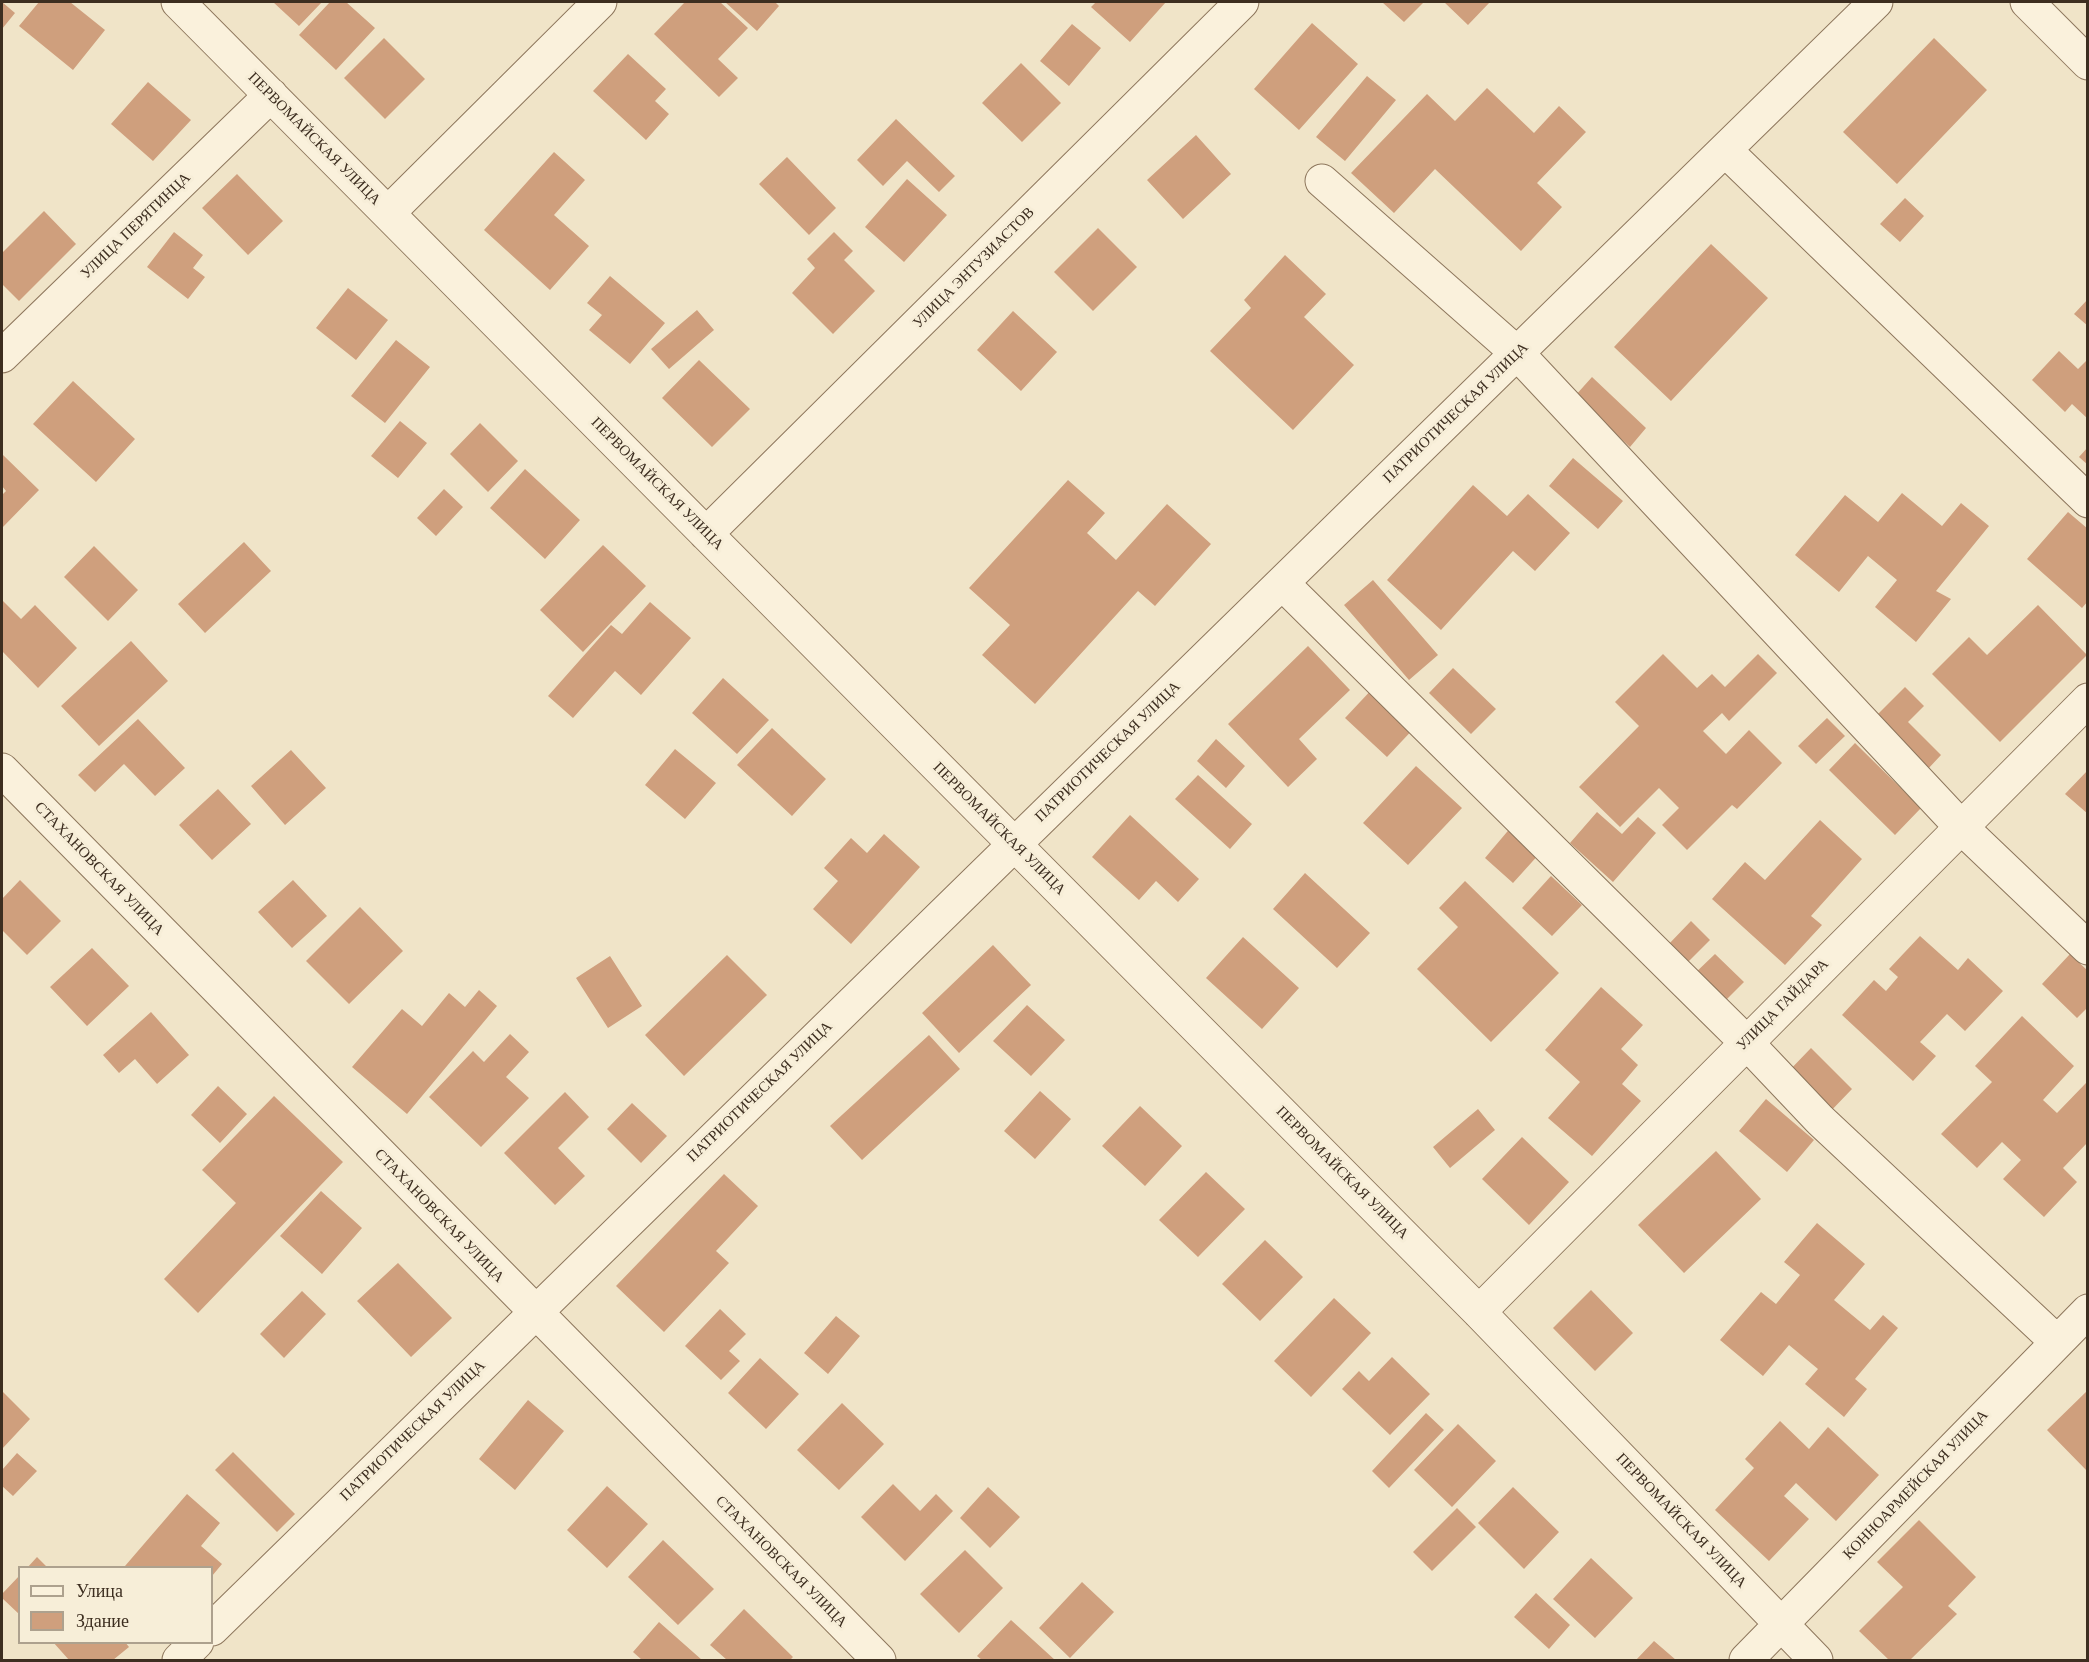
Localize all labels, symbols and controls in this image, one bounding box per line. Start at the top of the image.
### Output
street label: ПЕРВОМАЙСКАЯ УЛИЦА [244,69,384,209]
street label: УЛИЦА ПЕРЯТИНЦА [78,169,194,283]
street label: УЛИЦА ЭНТУЗИАСТОВ [910,204,1038,332]
street label: ПАТРИОТИЧЕСКАЯ УЛИЦА [1380,339,1532,487]
street label: ПЕРВОМАЙСКАЯ УЛИЦА [587,414,727,554]
street label: ПАТРИОТИЧЕСКАЯ УЛИЦА [1032,678,1184,826]
street label: ПЕРВОМАЙСКАЯ УЛИЦА [929,759,1069,899]
street label: СТАХАНОВСКАЯ УЛИЦА [30,798,168,940]
street label: УЛИЦА ГАЙДАРА [1733,955,1833,1055]
street label: ПАТРИОТИЧЕСКАЯ УЛИЦА [684,1018,836,1166]
street label: ПЕРВОМАЙСКАЯ УЛИЦА [1272,1103,1412,1243]
street label: СТАХАНОВСКАЯ УЛИЦА [370,1145,508,1287]
street label: ПАТРИОТИЧЕСКАЯ УЛИЦА [337,1357,489,1505]
street label: КОННОАРМЕЙСКАЯ УЛИЦА [1840,1406,1992,1564]
street label: ПЕРВОМАЙСКАЯ УЛИЦА [1612,1450,1750,1592]
street label: СТАХАНОВСКАЯ УЛИЦА [711,1492,851,1632]
legend [18,1566,213,1644]
text: Улица [76,1581,123,1601]
text: Здание [76,1611,129,1631]

